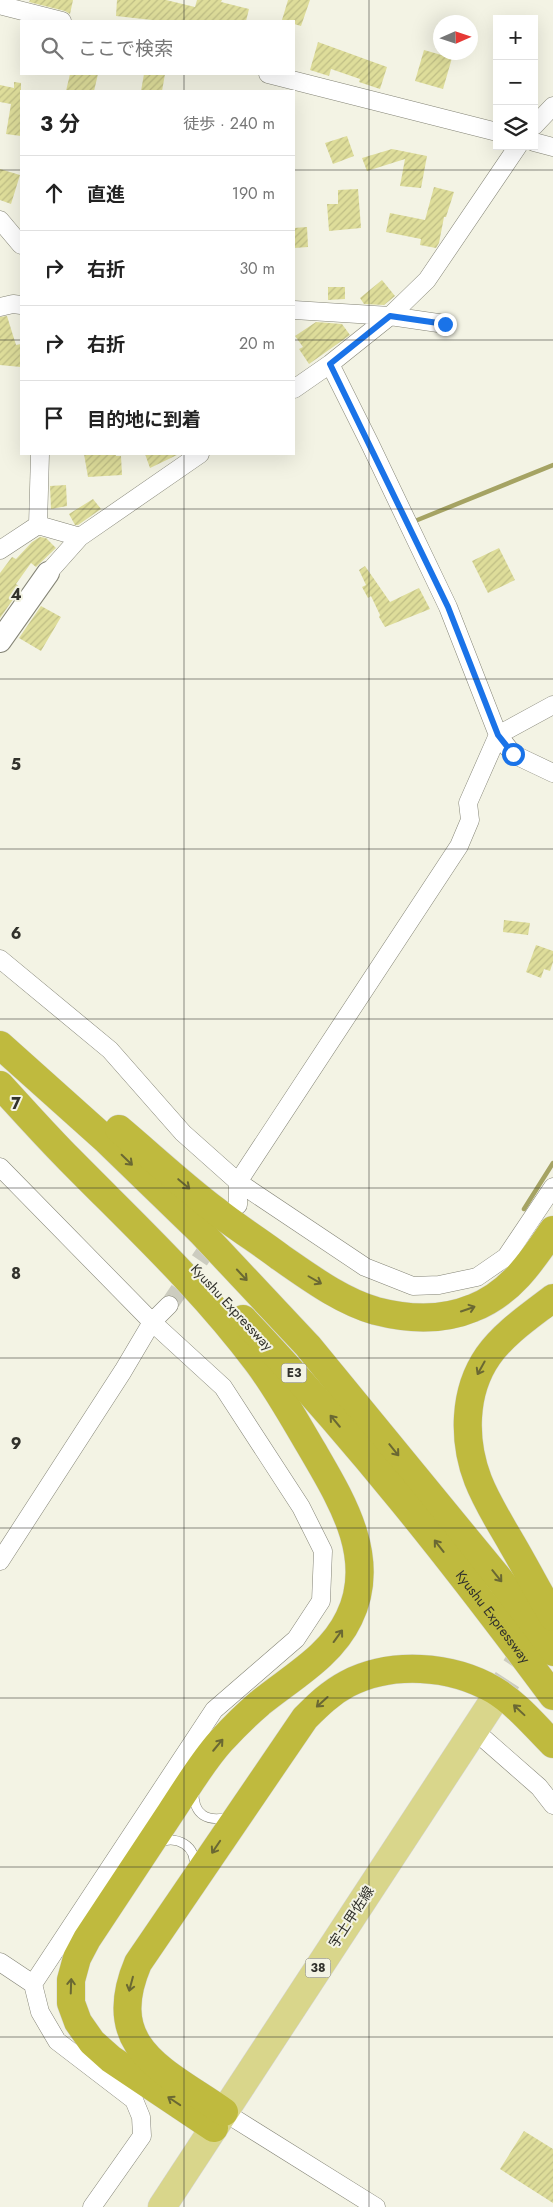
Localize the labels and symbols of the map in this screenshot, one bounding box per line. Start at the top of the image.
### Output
north arrow [433,15,478,60]
route end [434,313,457,336]
text: 4 [10,583,22,606]
route start [502,743,525,766]
text: 5 [11,753,21,776]
text: 6 [11,922,21,945]
text: 7 [11,1092,21,1115]
one-way arrow [120,1154,133,1166]
one-way arrow [177,1179,190,1190]
street label: Kyushu Expressway [186,1259,278,1355]
text: 8 [11,1262,21,1285]
one-way arrow [236,1268,248,1281]
one-way arrow [307,1276,321,1286]
one-way arrow [460,1304,476,1314]
one-way arrow [476,1361,486,1376]
road number: E3 [282,1364,306,1382]
one-way arrow [330,1414,341,1427]
text: 9 [11,1432,21,1455]
one-way arrow [388,1444,399,1457]
one-way arrow [433,1540,444,1553]
street label: Kyushu Expressway [451,1566,536,1668]
one-way arrow [491,1569,502,1582]
one-way arrow [333,1629,343,1643]
one-way arrow [316,1696,329,1708]
one-way arrow [512,1704,525,1715]
one-way arrow [212,1738,224,1751]
one-way arrow [211,1839,221,1853]
street label: 宇土甲佐線 [324,1882,378,1952]
road number: 38 [306,1959,330,1978]
one-way arrow [125,1976,135,1992]
one-way arrow [67,1978,76,1994]
one-way arrow [167,2096,181,2106]

